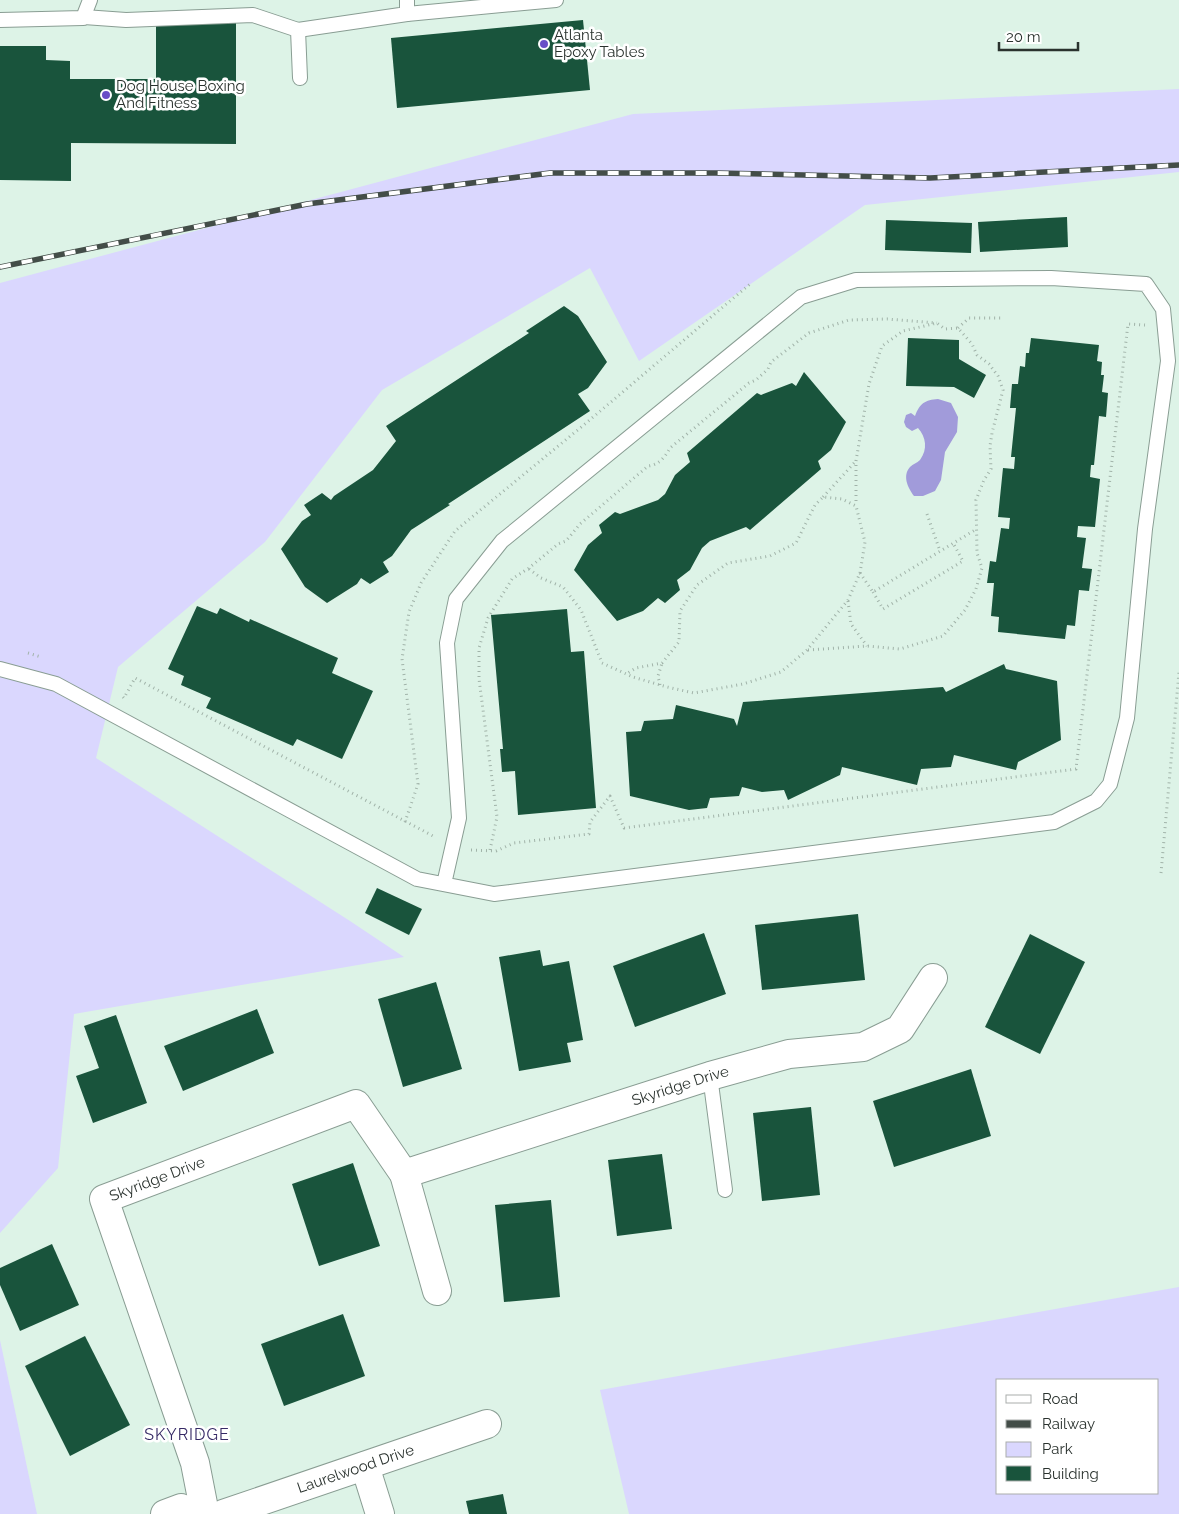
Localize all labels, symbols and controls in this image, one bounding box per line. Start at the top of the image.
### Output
scale bar [999,20,1078,52]
place label: Atlanta Epoxy Tables [554,26,645,61]
text: 20 m [1006,28,1041,46]
marker: Atlanta Epoxy Tables [538,38,550,50]
place label: Dog House Boxing And Fitness [116,77,245,112]
marker: Dog House Boxing And Fitness [100,89,112,101]
street label: Skyridge Drive [629,1062,731,1109]
street label: Skyridge Drive [107,1153,208,1205]
legend [996,1379,1159,1494]
text: Road [1042,1390,1078,1408]
text: Railway [1042,1415,1095,1433]
district label: SKYRIDGE [144,1425,230,1444]
text: Park [1042,1440,1073,1458]
street label: Laurelwood Drive [295,1441,416,1497]
text: Building [1042,1465,1099,1483]

